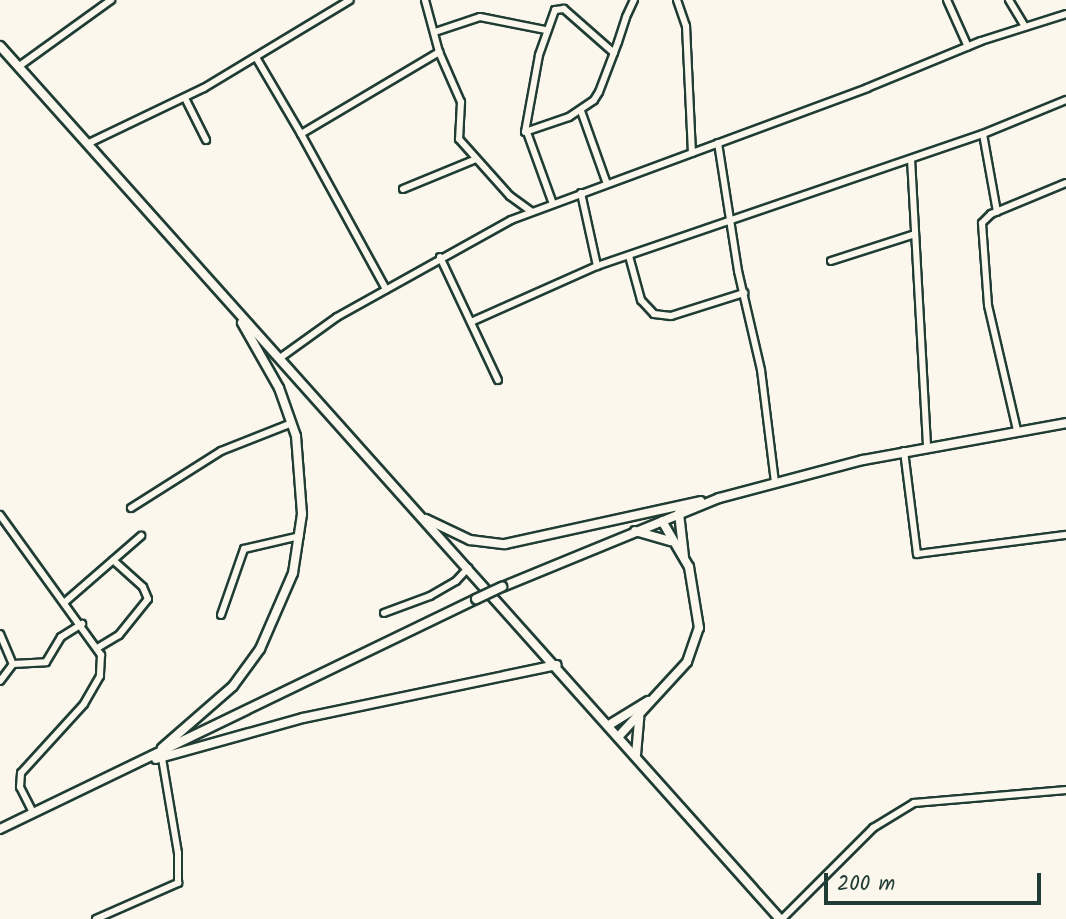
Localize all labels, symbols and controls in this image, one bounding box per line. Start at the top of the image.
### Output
scale bar [828,860,1045,904]
text: 200 m [837,868,895,901]

